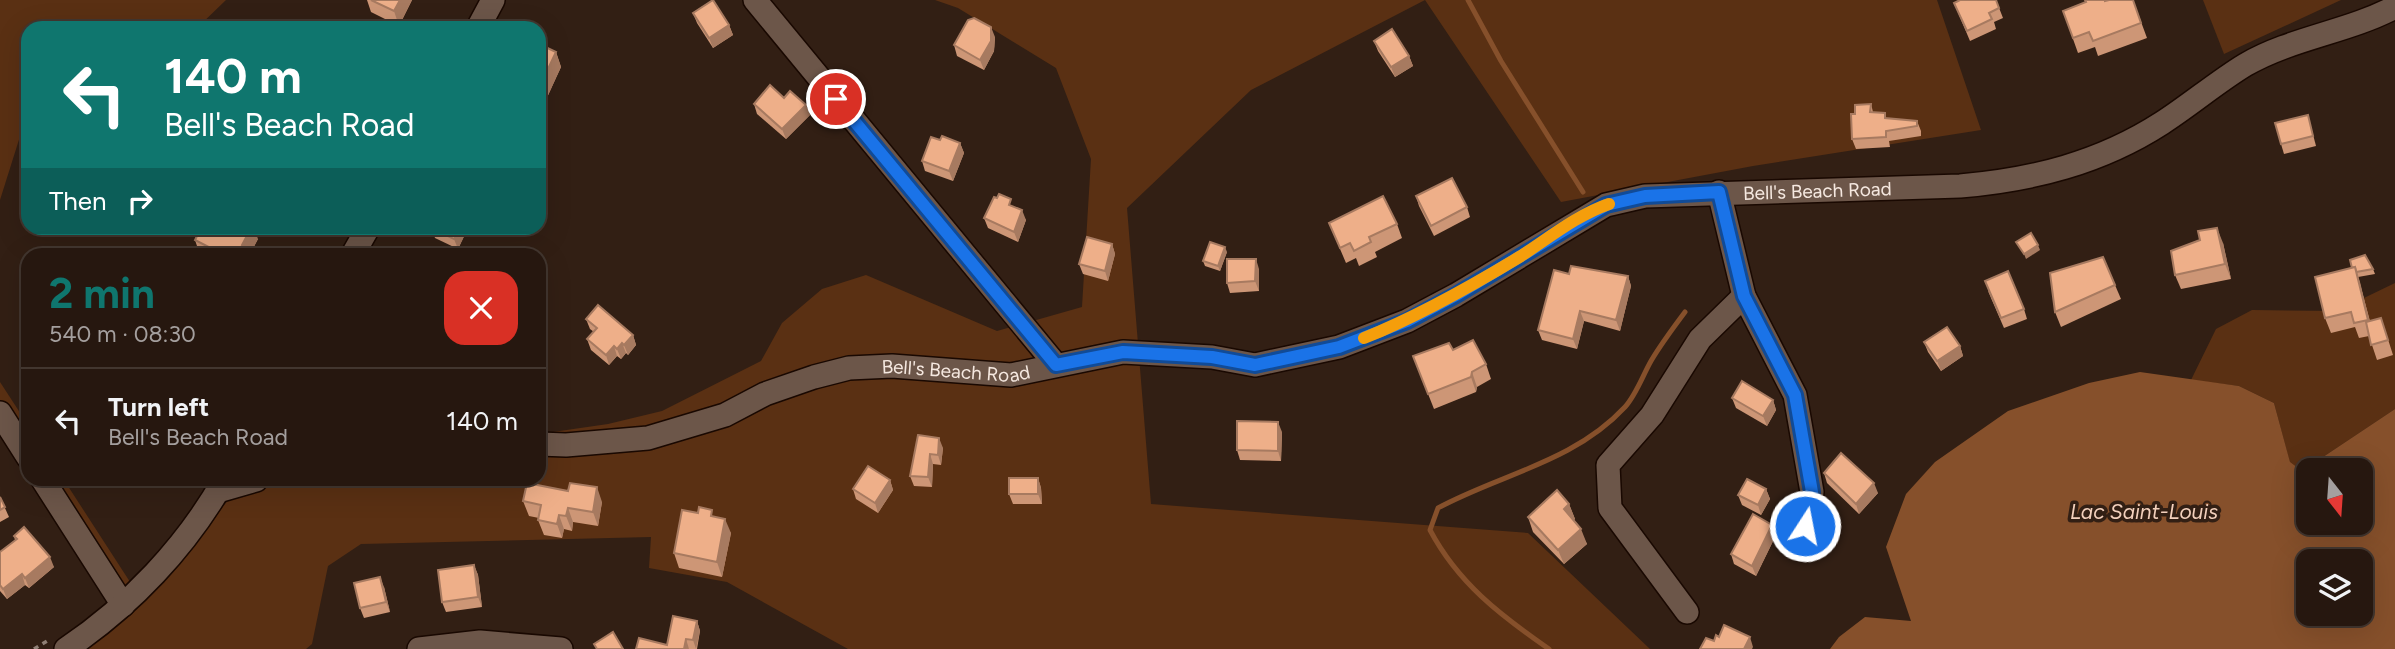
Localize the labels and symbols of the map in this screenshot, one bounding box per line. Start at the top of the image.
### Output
pin [806,69,866,129]
street label: Bell's Beach Road [1743,177,1892,205]
street label: Bell's Beach Road [881,355,1032,387]
north arrow [2296,458,2373,536]
position arrow [1768,489,1842,563]
water label: Lac Saint-Louis [2070,499,2218,524]

